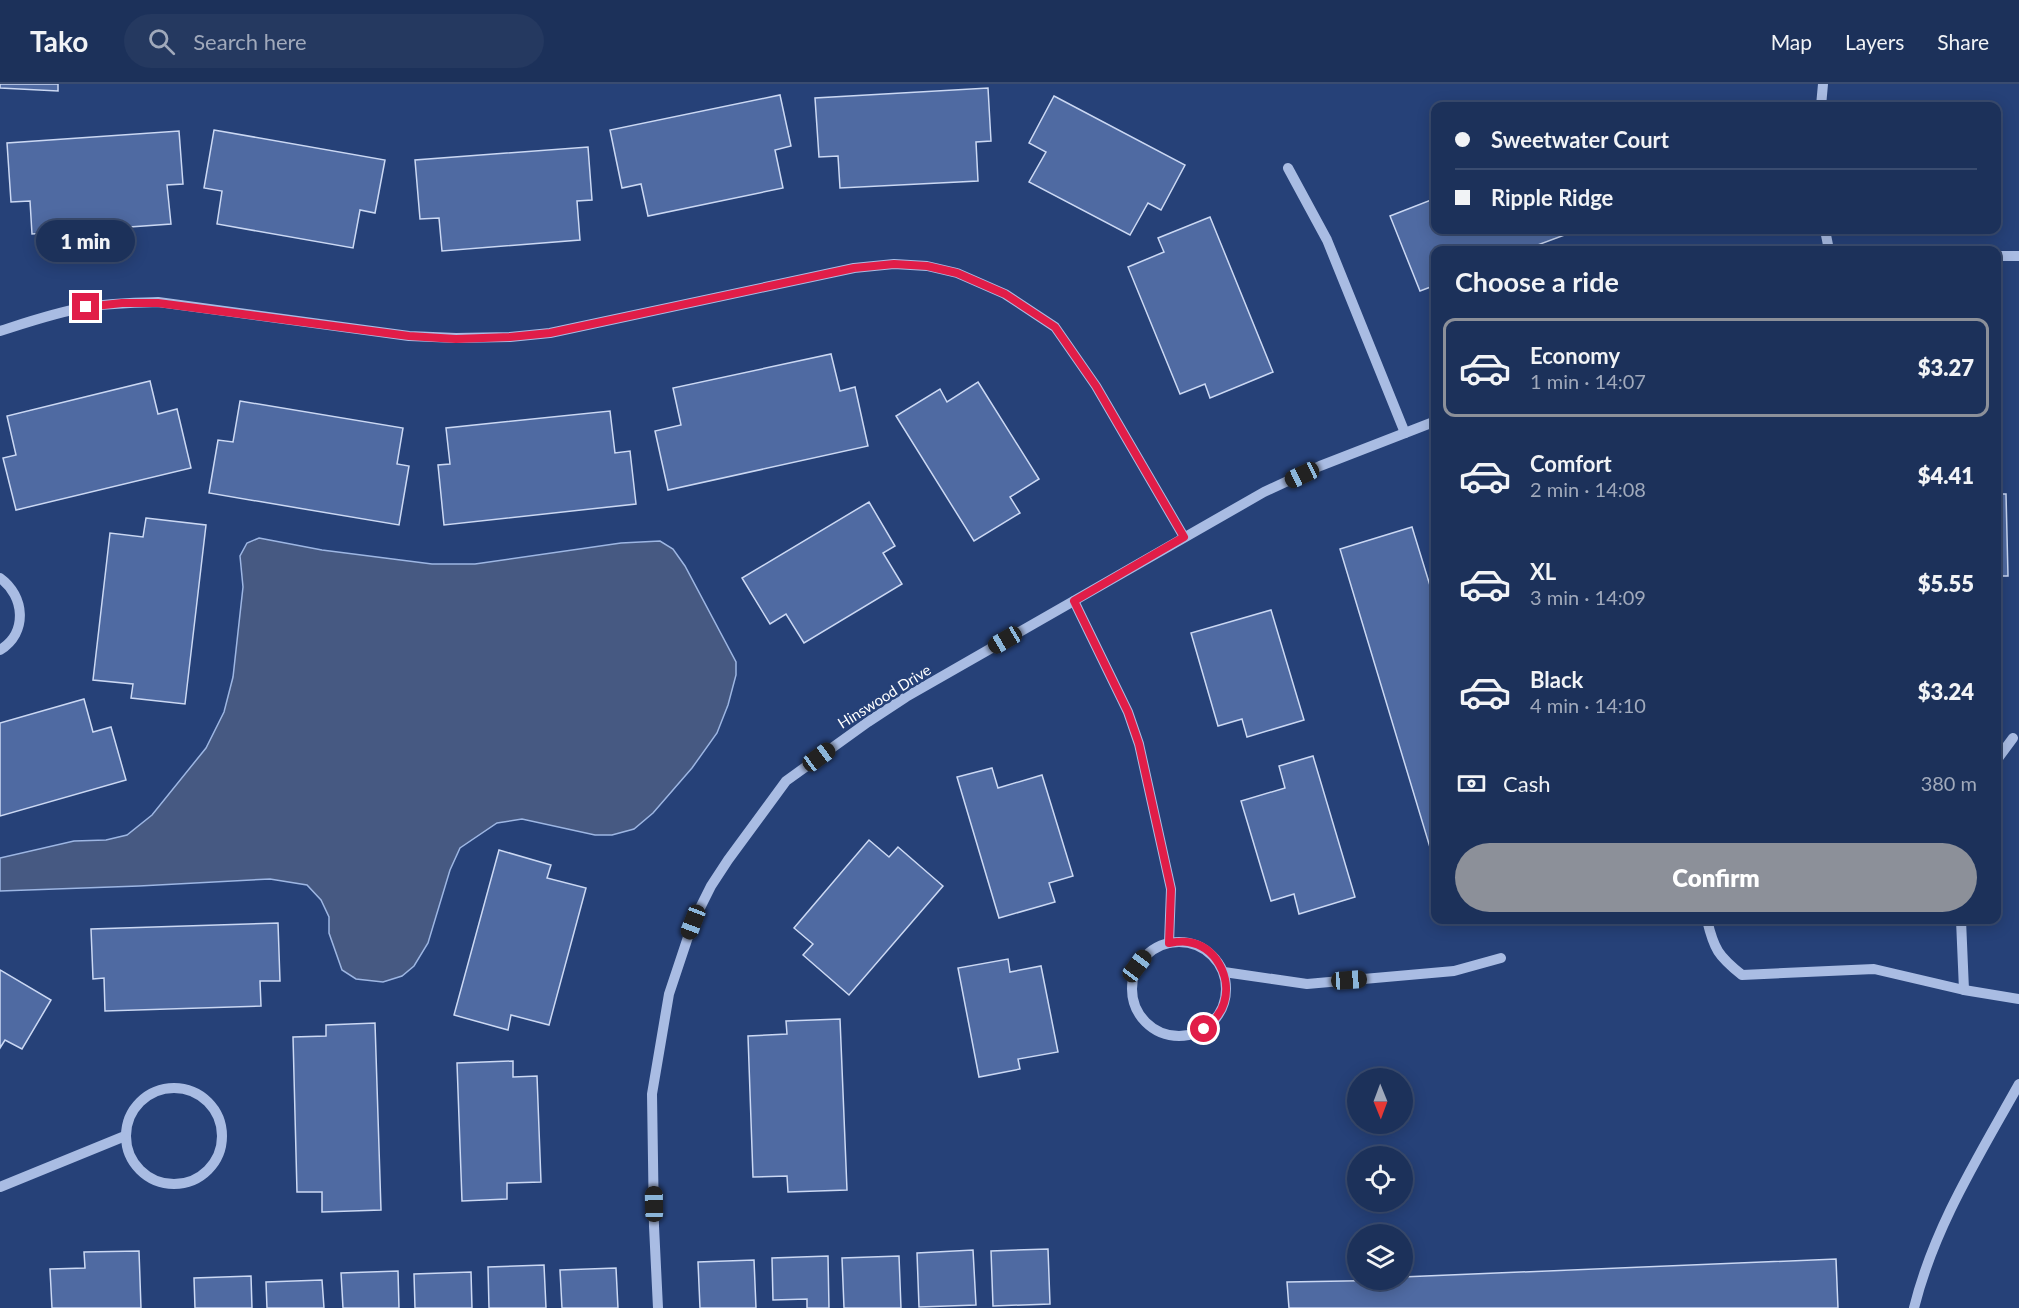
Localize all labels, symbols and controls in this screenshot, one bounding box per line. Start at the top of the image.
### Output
search box [124,14,544,68]
text: Tako [30,24,88,58]
icon: search [145,25,178,58]
text: Search here [193,28,307,55]
text: Map [1771,29,1812,54]
text: Layers [1845,29,1904,54]
text: Share [1937,29,1989,54]
text: Sweetwater Court [1491,126,1669,153]
text: Ripple Ridge [1491,184,1613,211]
callout: 1 min [36,220,136,262]
text: 1 min [61,229,110,253]
text: Choose a ride [1455,265,1619,298]
route end [72,293,99,320]
icon: car [1458,341,1512,395]
text: Economy [1530,342,1620,369]
text: $3.27 [1918,354,1974,381]
text: 1 min · 14:07 [1530,369,1646,393]
icon: car [1458,449,1512,503]
text: Comfort [1530,450,1612,477]
car [1282,459,1322,491]
text: $4.41 [1918,462,1974,489]
text: 2 min · 14:08 [1530,477,1646,501]
icon: car [1458,557,1512,611]
text: XL [1530,558,1556,585]
text: $5.55 [1918,570,1974,597]
text: 3 min · 14:09 [1530,585,1646,609]
car [985,623,1025,657]
street label: Hinswood Drive [834,660,934,732]
icon: car [1458,665,1512,719]
text: Black [1530,666,1583,693]
text: $3.24 [1918,678,1974,705]
text: 4 min · 14:10 [1530,693,1646,717]
car [799,739,839,775]
icon: cash [1455,767,1488,800]
text: Cash [1503,770,1550,797]
text: 380 m [1921,771,1977,795]
button: Confirm [1455,843,1977,912]
car [678,902,708,942]
car [1119,946,1155,986]
car [1330,970,1368,990]
route start [1190,1015,1217,1042]
north arrow [1347,1068,1413,1134]
map controls [1347,1068,1413,1290]
button: locate [1347,1146,1413,1212]
car [645,1186,663,1222]
button: layers [1347,1224,1413,1290]

